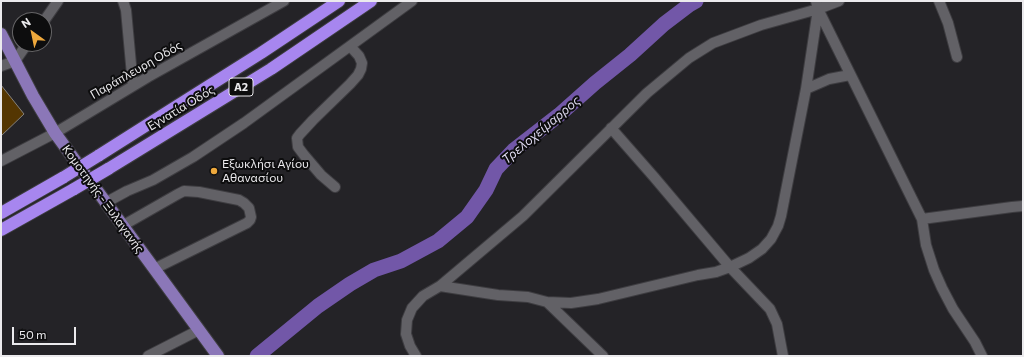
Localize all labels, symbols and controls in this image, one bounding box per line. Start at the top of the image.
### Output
north arrow [12,12,52,52]
text: N [19,15,33,30]
street label: Παράπλευρη Οδός [88,38,184,102]
road number: Α2 [229,78,253,96]
street label: Εγνατία Οδός [145,82,217,134]
water label: Τρελοχείμαρρος [499,93,583,167]
street label: Κομοτηνής - Ξυλαγανής [59,142,147,256]
place label: Εξωκλήσι Αγίου Αθανασίου [222,157,309,185]
marker: Εξωκλήσι Αγίου Αθανασίου [209,166,219,176]
scale bar [14,319,78,345]
text: 50 m [19,327,47,341]

